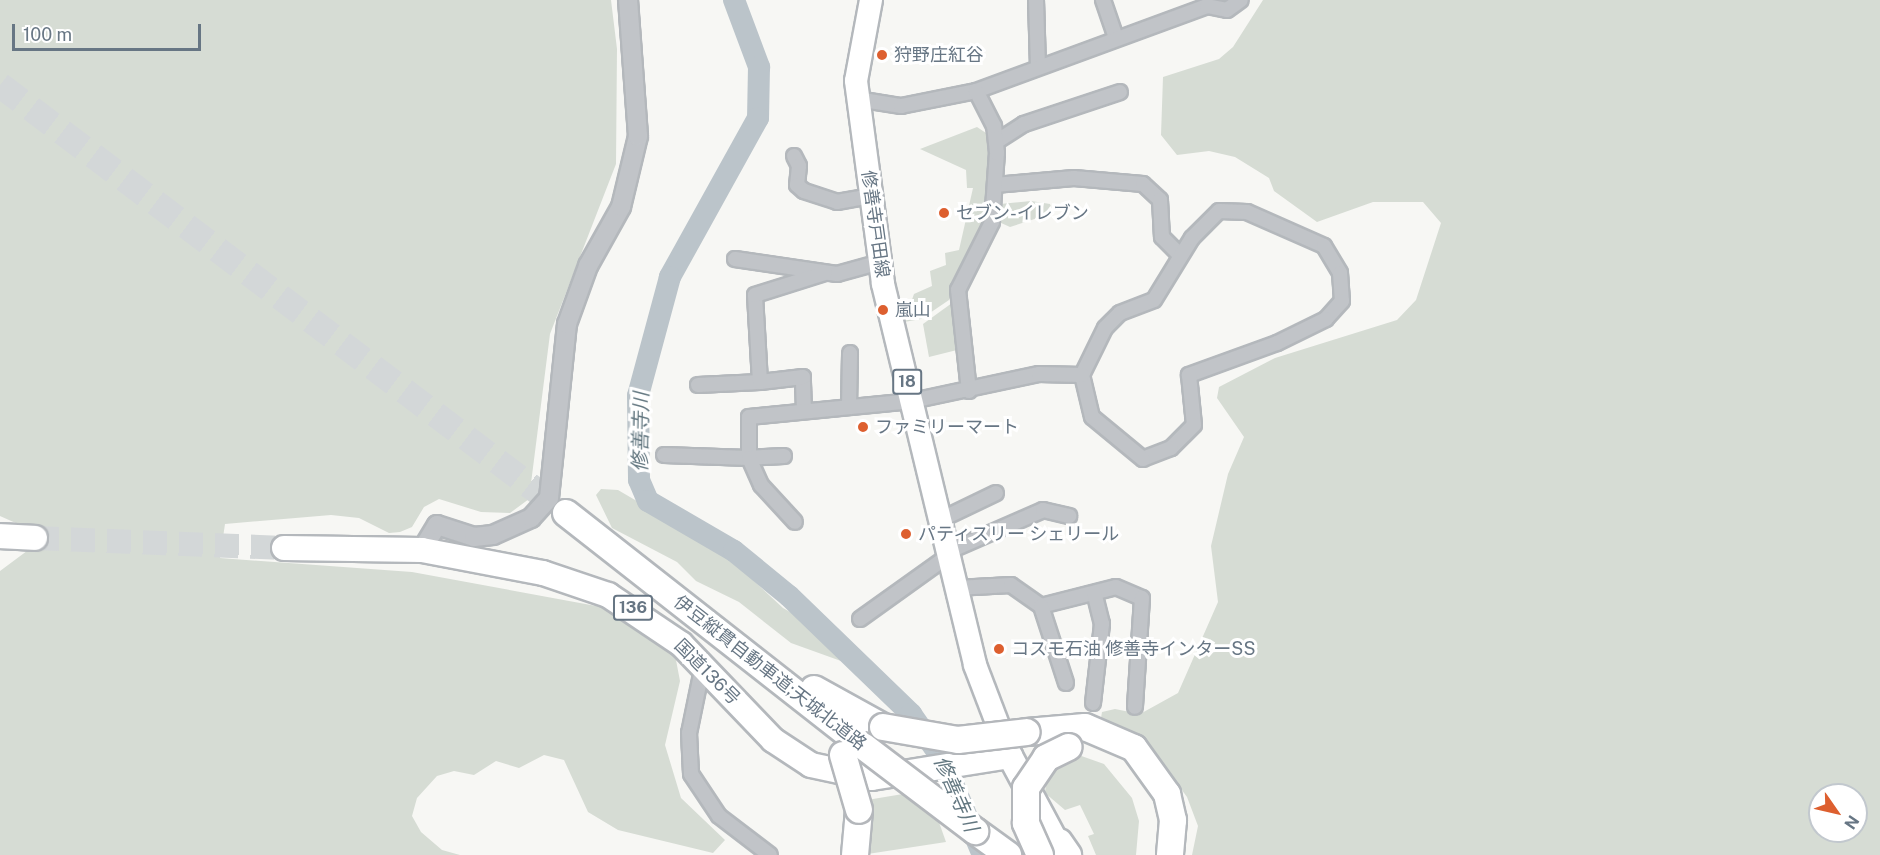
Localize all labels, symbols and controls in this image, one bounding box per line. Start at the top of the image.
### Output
scale bar [15,12,204,50]
text: 100 m [23,24,72,45]
place label: 狩野庄紅谷 [894,44,984,66]
marker: 狩野庄紅谷 [875,48,889,62]
street label: 修善寺戸田線 [857,169,893,279]
place label: セブン-イレブン [956,202,1089,224]
marker: セブン-イレブン [937,206,951,220]
place label: 嵐山 [895,299,931,321]
marker: 嵐山 [876,303,890,317]
road number: 18 [892,369,922,395]
water label: 修善寺川 [628,392,654,472]
place label: ファミリーマート [875,416,1019,438]
marker: ファミリーマート [856,420,870,434]
place label: パティスリー シェリール [918,523,1120,545]
marker: パティスリー シェリール [899,527,913,541]
street label: 伊豆縦貫自動車道;天城北道路 [669,591,871,755]
road number: 136 [612,595,654,621]
street label: 国道136号 [670,635,744,709]
place label: コスモ石油 修善寺インターSS [1011,638,1256,660]
marker: コスモ石油 修善寺インターSS [992,642,1006,656]
water label: 修善寺川 [929,753,983,835]
north arrow [1808,783,1868,843]
text: N [1840,812,1863,833]

